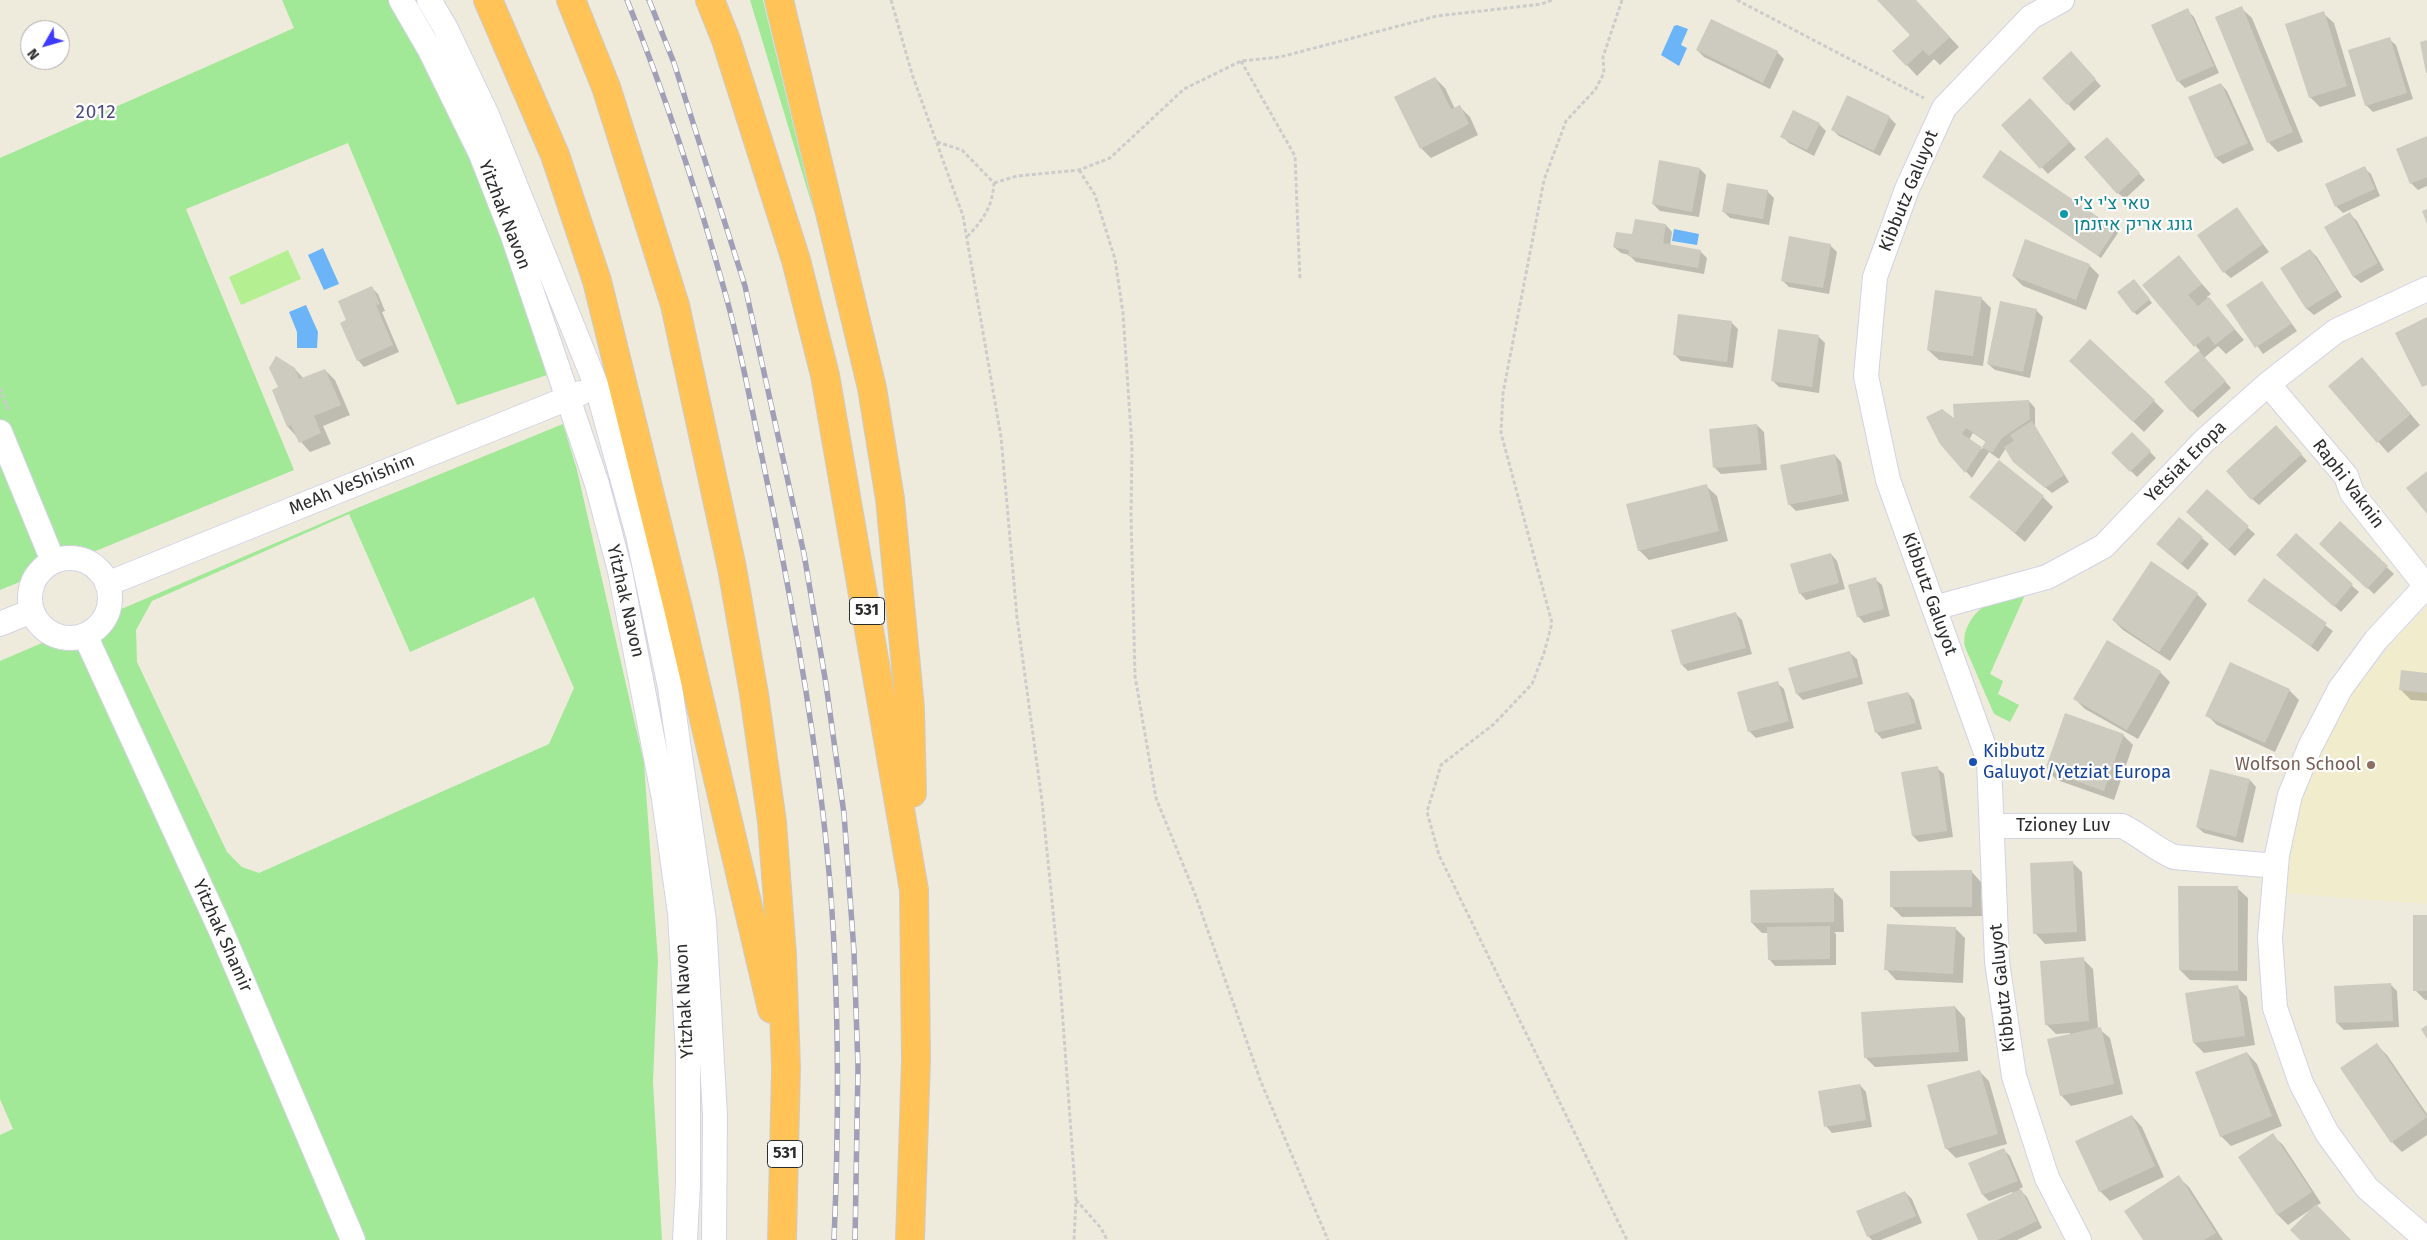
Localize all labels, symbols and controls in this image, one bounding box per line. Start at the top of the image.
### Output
north arrow [20,20,70,70]
text: N [24,45,43,63]
district label: 2012 [75,102,117,124]
street label: Kibbutz Galuyot [1875,127,1943,255]
street label: Yitzhak Navon [473,157,535,273]
place label: טאי צ'י צ'י גונג אריק איזנמן [2074,193,2193,235]
marker: טאי צ'י צ'י גונג אריק איזנמן [2058,208,2070,220]
street label: Yetsiat Eropa [2141,417,2231,507]
street label: Raphi Vaknin [2307,435,2389,533]
street label: MeAh VeShishim [286,450,418,520]
street label: Kibbutz Galuyot [1897,530,1961,658]
street label: Yitzhak Navon [602,542,648,660]
road number: 531 [850,598,884,624]
place label: Kibbutz Galuyot/Yetziat Europa [1983,741,2171,784]
place label: Wolfson School [2235,754,2361,776]
marker: Kibbutz Galuyot/Yetziat Europa [1967,756,1979,768]
marker: Wolfson School [2365,759,2377,771]
street label: Tzioney Luv [2016,815,2110,837]
street label: Yitzhak Shamir [187,876,257,996]
street label: Kibbutz Galuyot [1986,923,2020,1053]
street label: Yitzhak Navon [671,943,699,1059]
road number: 531 [768,1140,802,1168]

